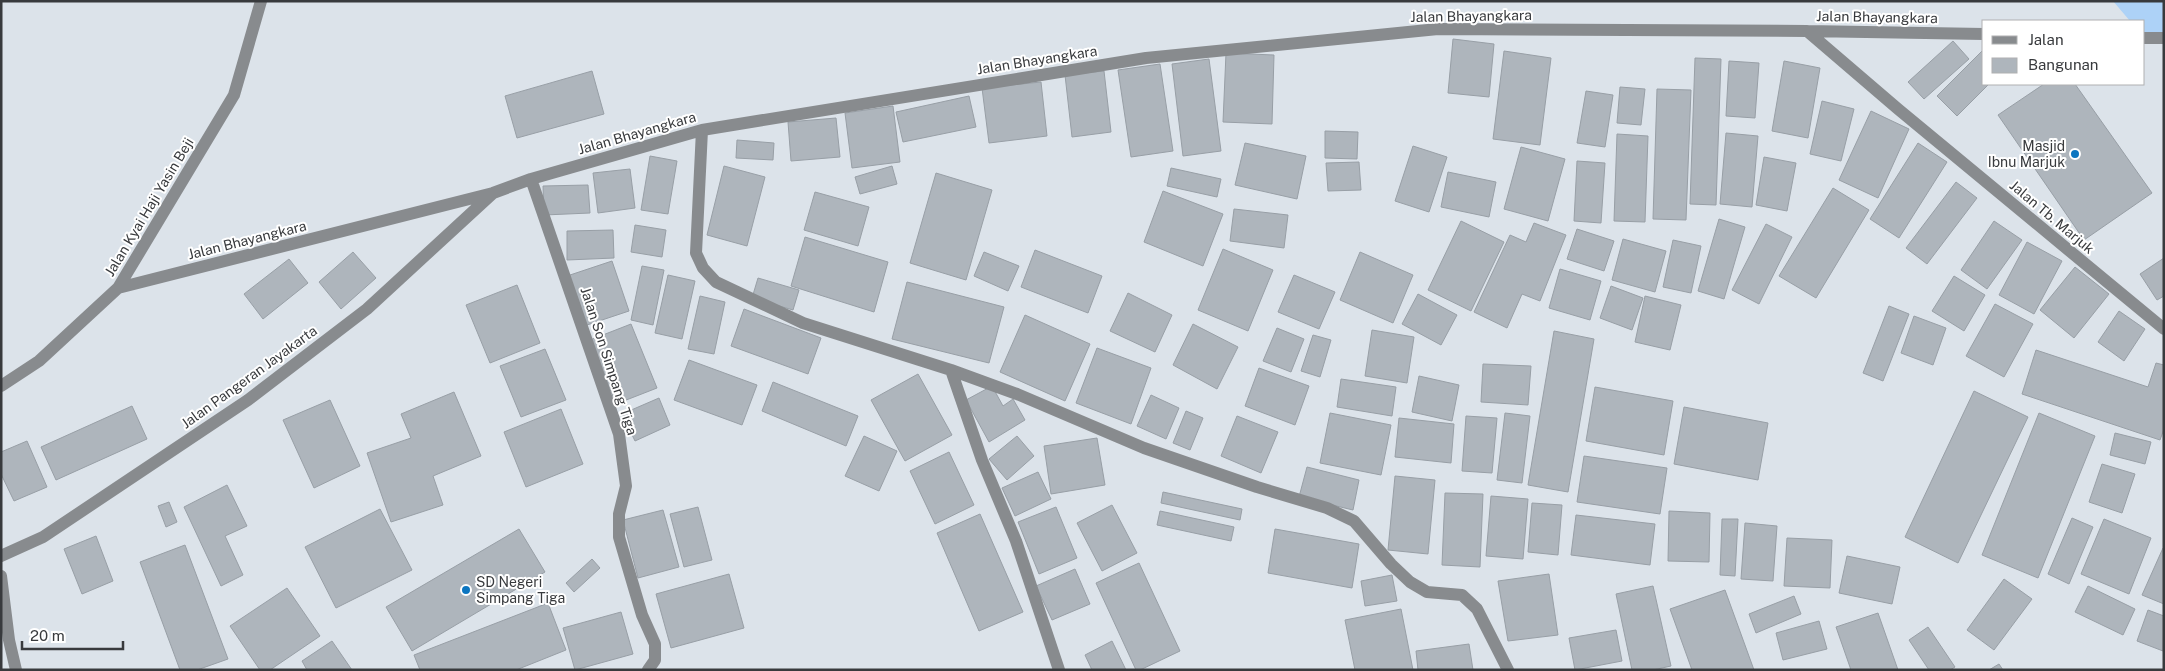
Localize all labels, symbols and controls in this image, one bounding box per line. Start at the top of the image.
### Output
street label: Jalan Bhayangkara [1410,7,1532,25]
street label: Jalan Bhayangkara [1816,8,1938,26]
legend [1982,20,2145,85]
text: Jalan [2028,31,2064,48]
street label: Jalan Bhayangkara [976,43,1098,77]
text: Bangunan [2028,56,2099,73]
street label: Jalan Bhayangkara [576,109,698,157]
street label: Jalan Kyai Haji Yasin Beji [101,135,197,279]
place label: Masjid Ibnu Marjuk [1988,138,2065,170]
marker: Masjid Ibnu Marjuk [2069,148,2081,160]
street label: Jalan Tb. Marjuk [2007,177,2097,257]
street label: Jalan Bhayangkara [186,218,308,262]
street label: Jalan Son Simpang Tiga [578,285,640,437]
street label: Jalan Pangeran Jayakarta [178,322,320,432]
place label: SD Negeri Simpang Tiga [476,574,565,606]
marker: SD Negeri Simpang Tiga [460,584,472,596]
scale bar [22,618,124,650]
text: 20 m [30,627,65,644]

